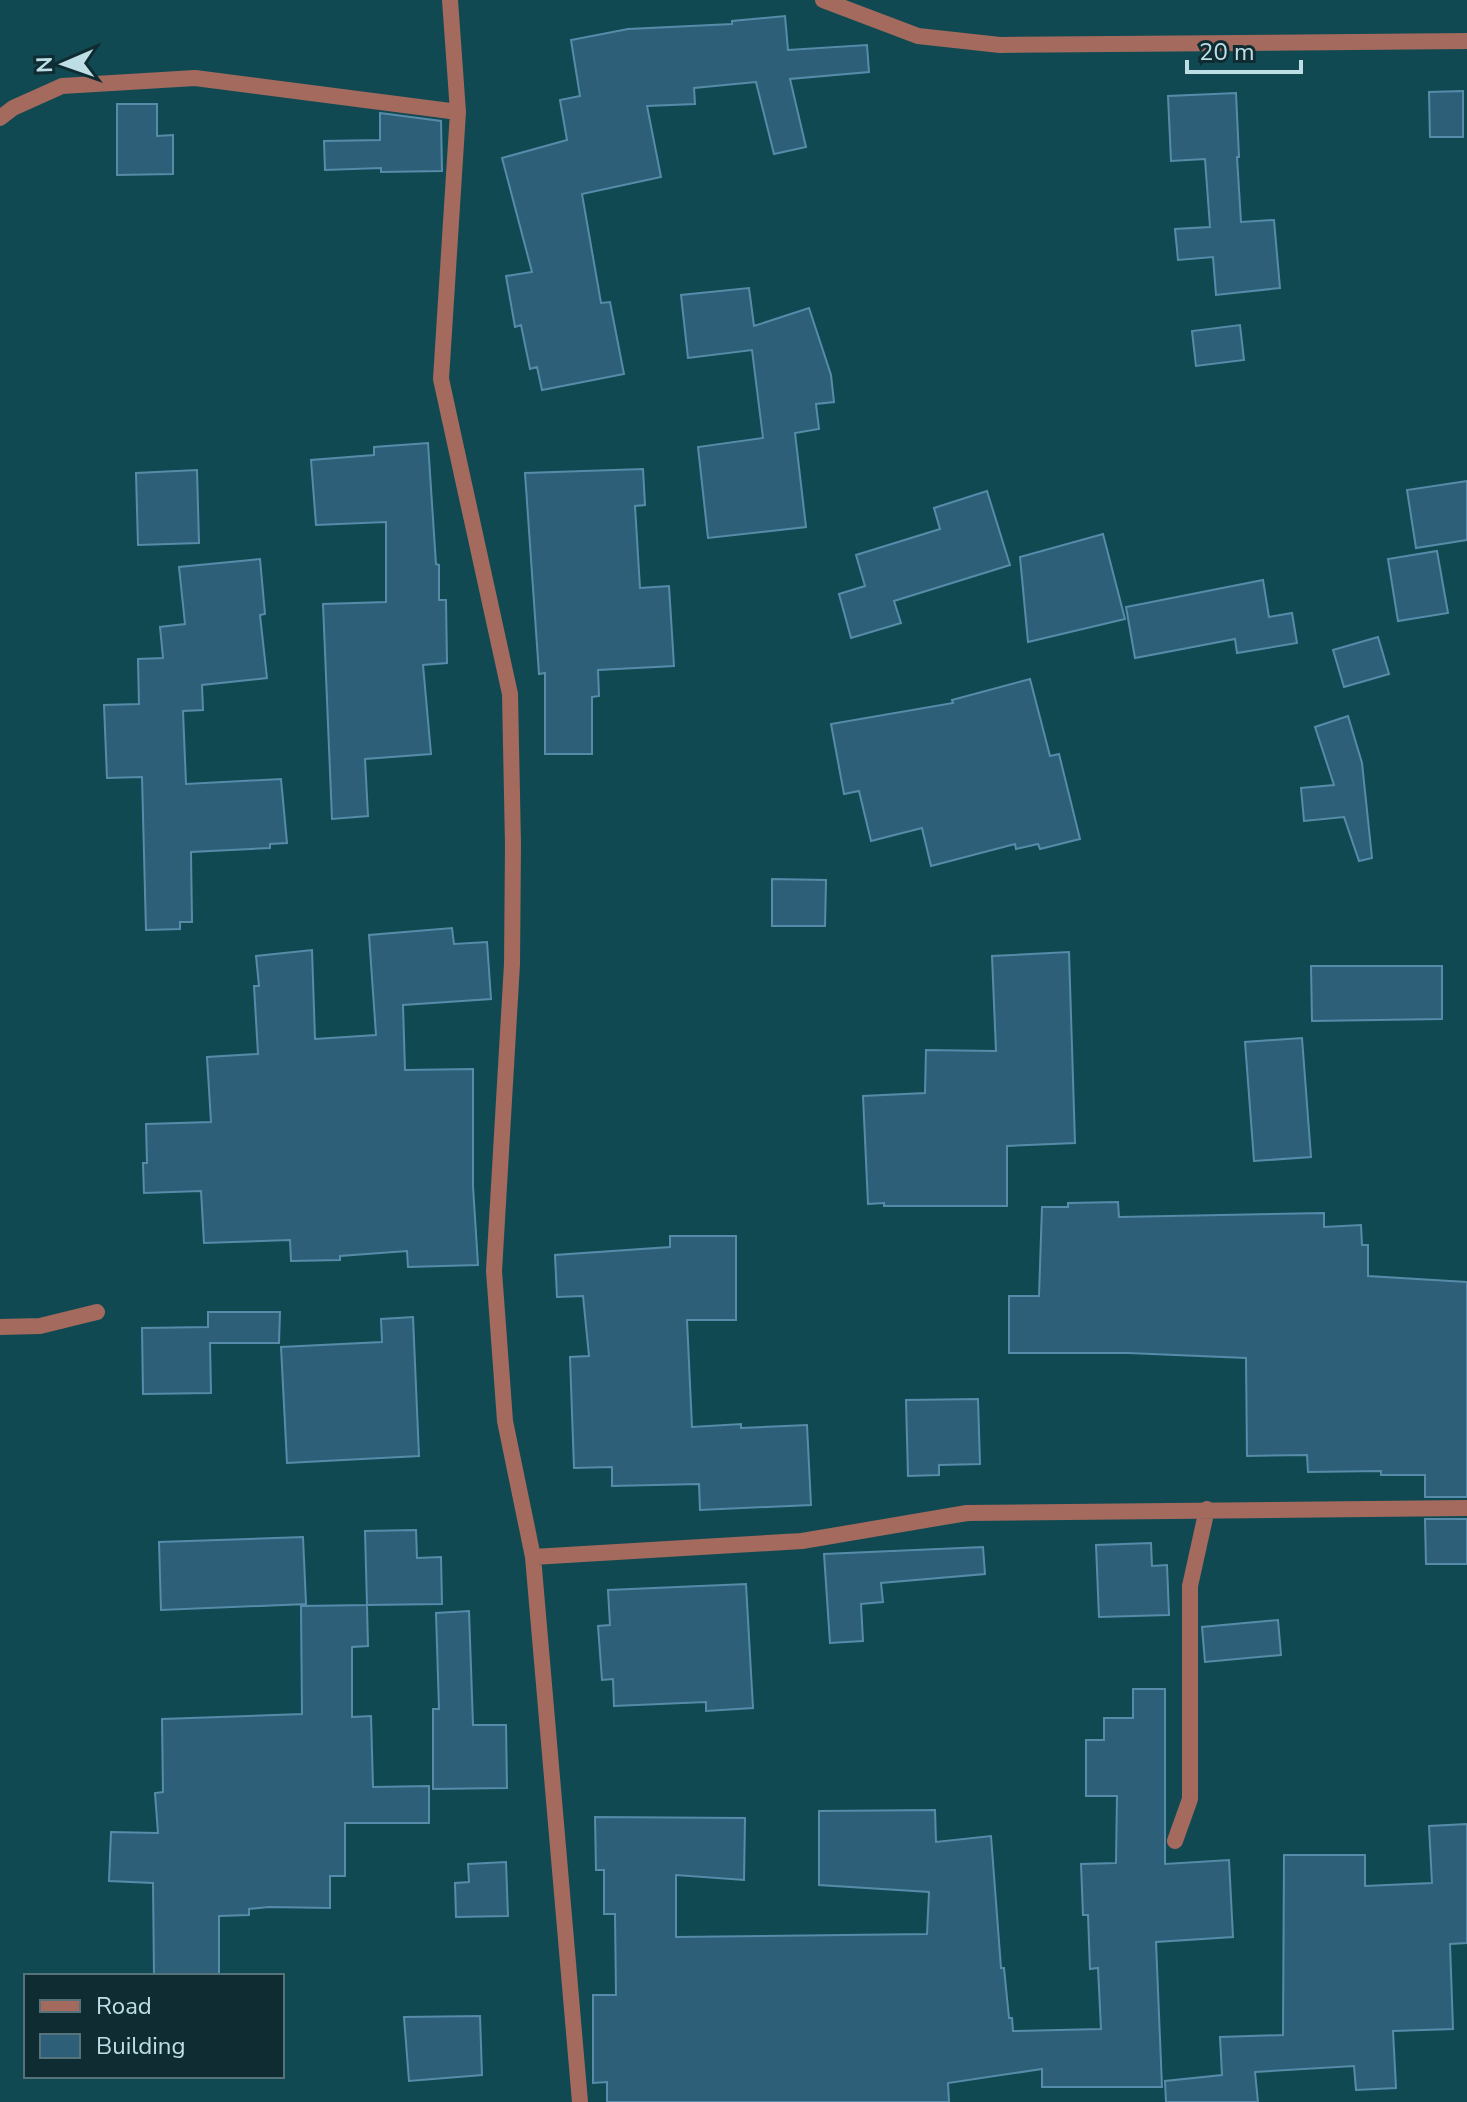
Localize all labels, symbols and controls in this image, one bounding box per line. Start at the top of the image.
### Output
north arrow [24,24,104,104]
scale bar [1187,24,1301,74]
text: 20 m [1199,36,1255,68]
text: N [30,56,60,73]
legend [24,1974,284,2078]
text: Road [96,1990,152,2022]
text: Building [96,2030,186,2062]

